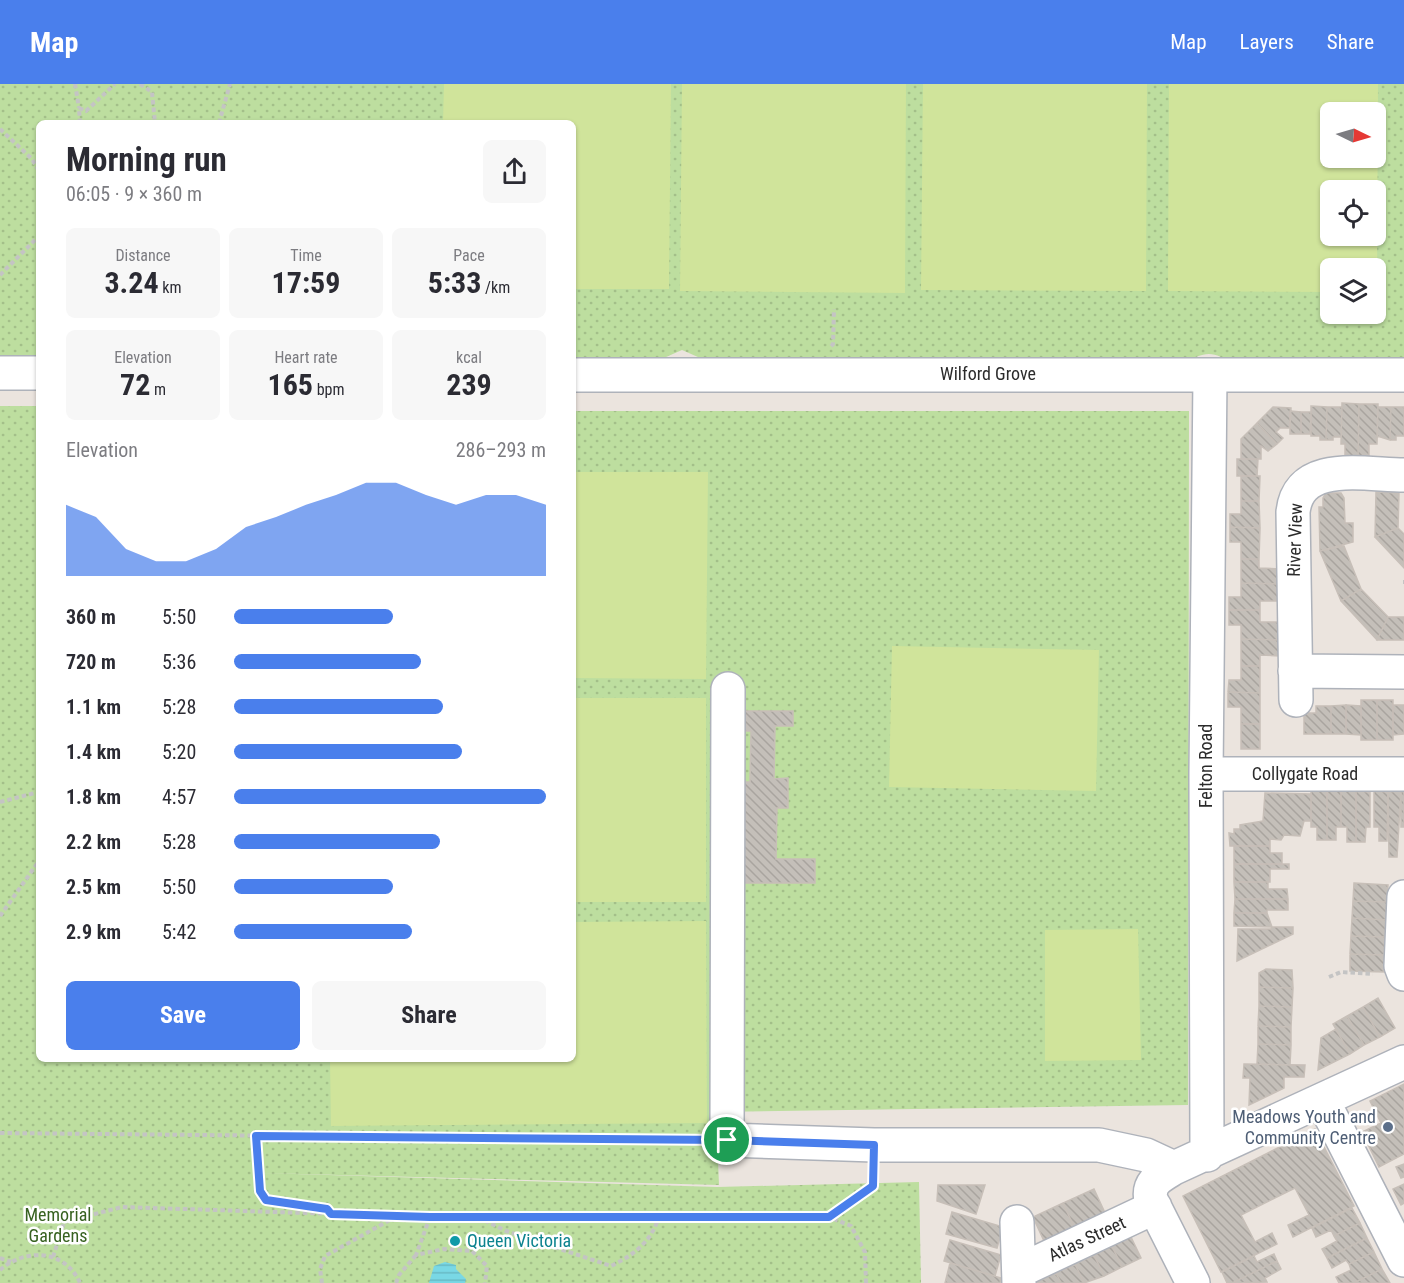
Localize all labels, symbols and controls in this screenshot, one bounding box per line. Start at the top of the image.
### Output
text: Map [30,26,78,59]
text: Map [1170,30,1207,54]
text: Layers [1240,30,1294,54]
text: Share [1327,30,1374,54]
north arrow [1320,102,1386,168]
map controls [1320,102,1386,324]
text: Morning run [66,140,227,179]
button: share [483,140,546,203]
button: locate [1320,180,1386,246]
text: 06:05 · 9 × 360 m [66,182,202,206]
text: Distance [115,246,171,265]
text: Time [290,246,322,265]
text: Pace [453,246,485,265]
button: layers [1320,258,1386,324]
text: 3.24 [104,265,159,300]
text: 17:59 [272,265,340,300]
text: 5:33 [428,265,481,300]
text: km [159,278,182,297]
text: /km [481,278,510,297]
text: Elevation [114,348,172,367]
text: Heart rate [274,348,338,367]
text: kcal [456,348,482,367]
street label: Wilford Grove [940,363,1036,384]
text: 72 [120,367,150,402]
text: 165 [268,367,313,402]
text: 239 [446,367,492,402]
text: m [150,380,166,399]
text: bpm [313,380,344,399]
text: Elevation [66,438,138,462]
text: 286–293 m [456,438,546,462]
street label: River View [1283,503,1306,577]
text: 360 m [66,605,116,629]
text: 5:50 [162,605,196,629]
text: 720 m [66,650,116,674]
text: 5:36 [162,650,196,674]
text: 1.1 km [66,695,121,719]
text: 5:28 [162,695,196,719]
street label: Felton Road [1195,724,1216,808]
text: 1.4 km [66,740,121,764]
text: 5:20 [162,740,196,764]
street label: Collygate Road [1252,763,1358,784]
text: 1.8 km [66,785,121,809]
text: 4:57 [162,785,196,809]
text: 2.2 km [66,830,121,854]
text: 5:28 [162,830,196,854]
text: 2.5 km [66,875,121,899]
text: 5:50 [162,875,196,899]
text: 2.9 km [66,920,121,944]
text: 5:42 [162,920,196,944]
button: Save [66,981,300,1050]
button: Share [312,981,546,1050]
place label: Meadows Youth and Community Centre [1232,1106,1376,1148]
pin [701,1114,752,1165]
marker: Meadows Youth and Community Centre [1381,1120,1395,1134]
icon: arrive [710,1123,743,1156]
park label: Memorial Gardens [25,1204,92,1246]
street label: Atlas Street [1045,1212,1129,1266]
place label: Queen Victoria [467,1230,571,1251]
marker: Queen Victoria [448,1234,462,1248]

